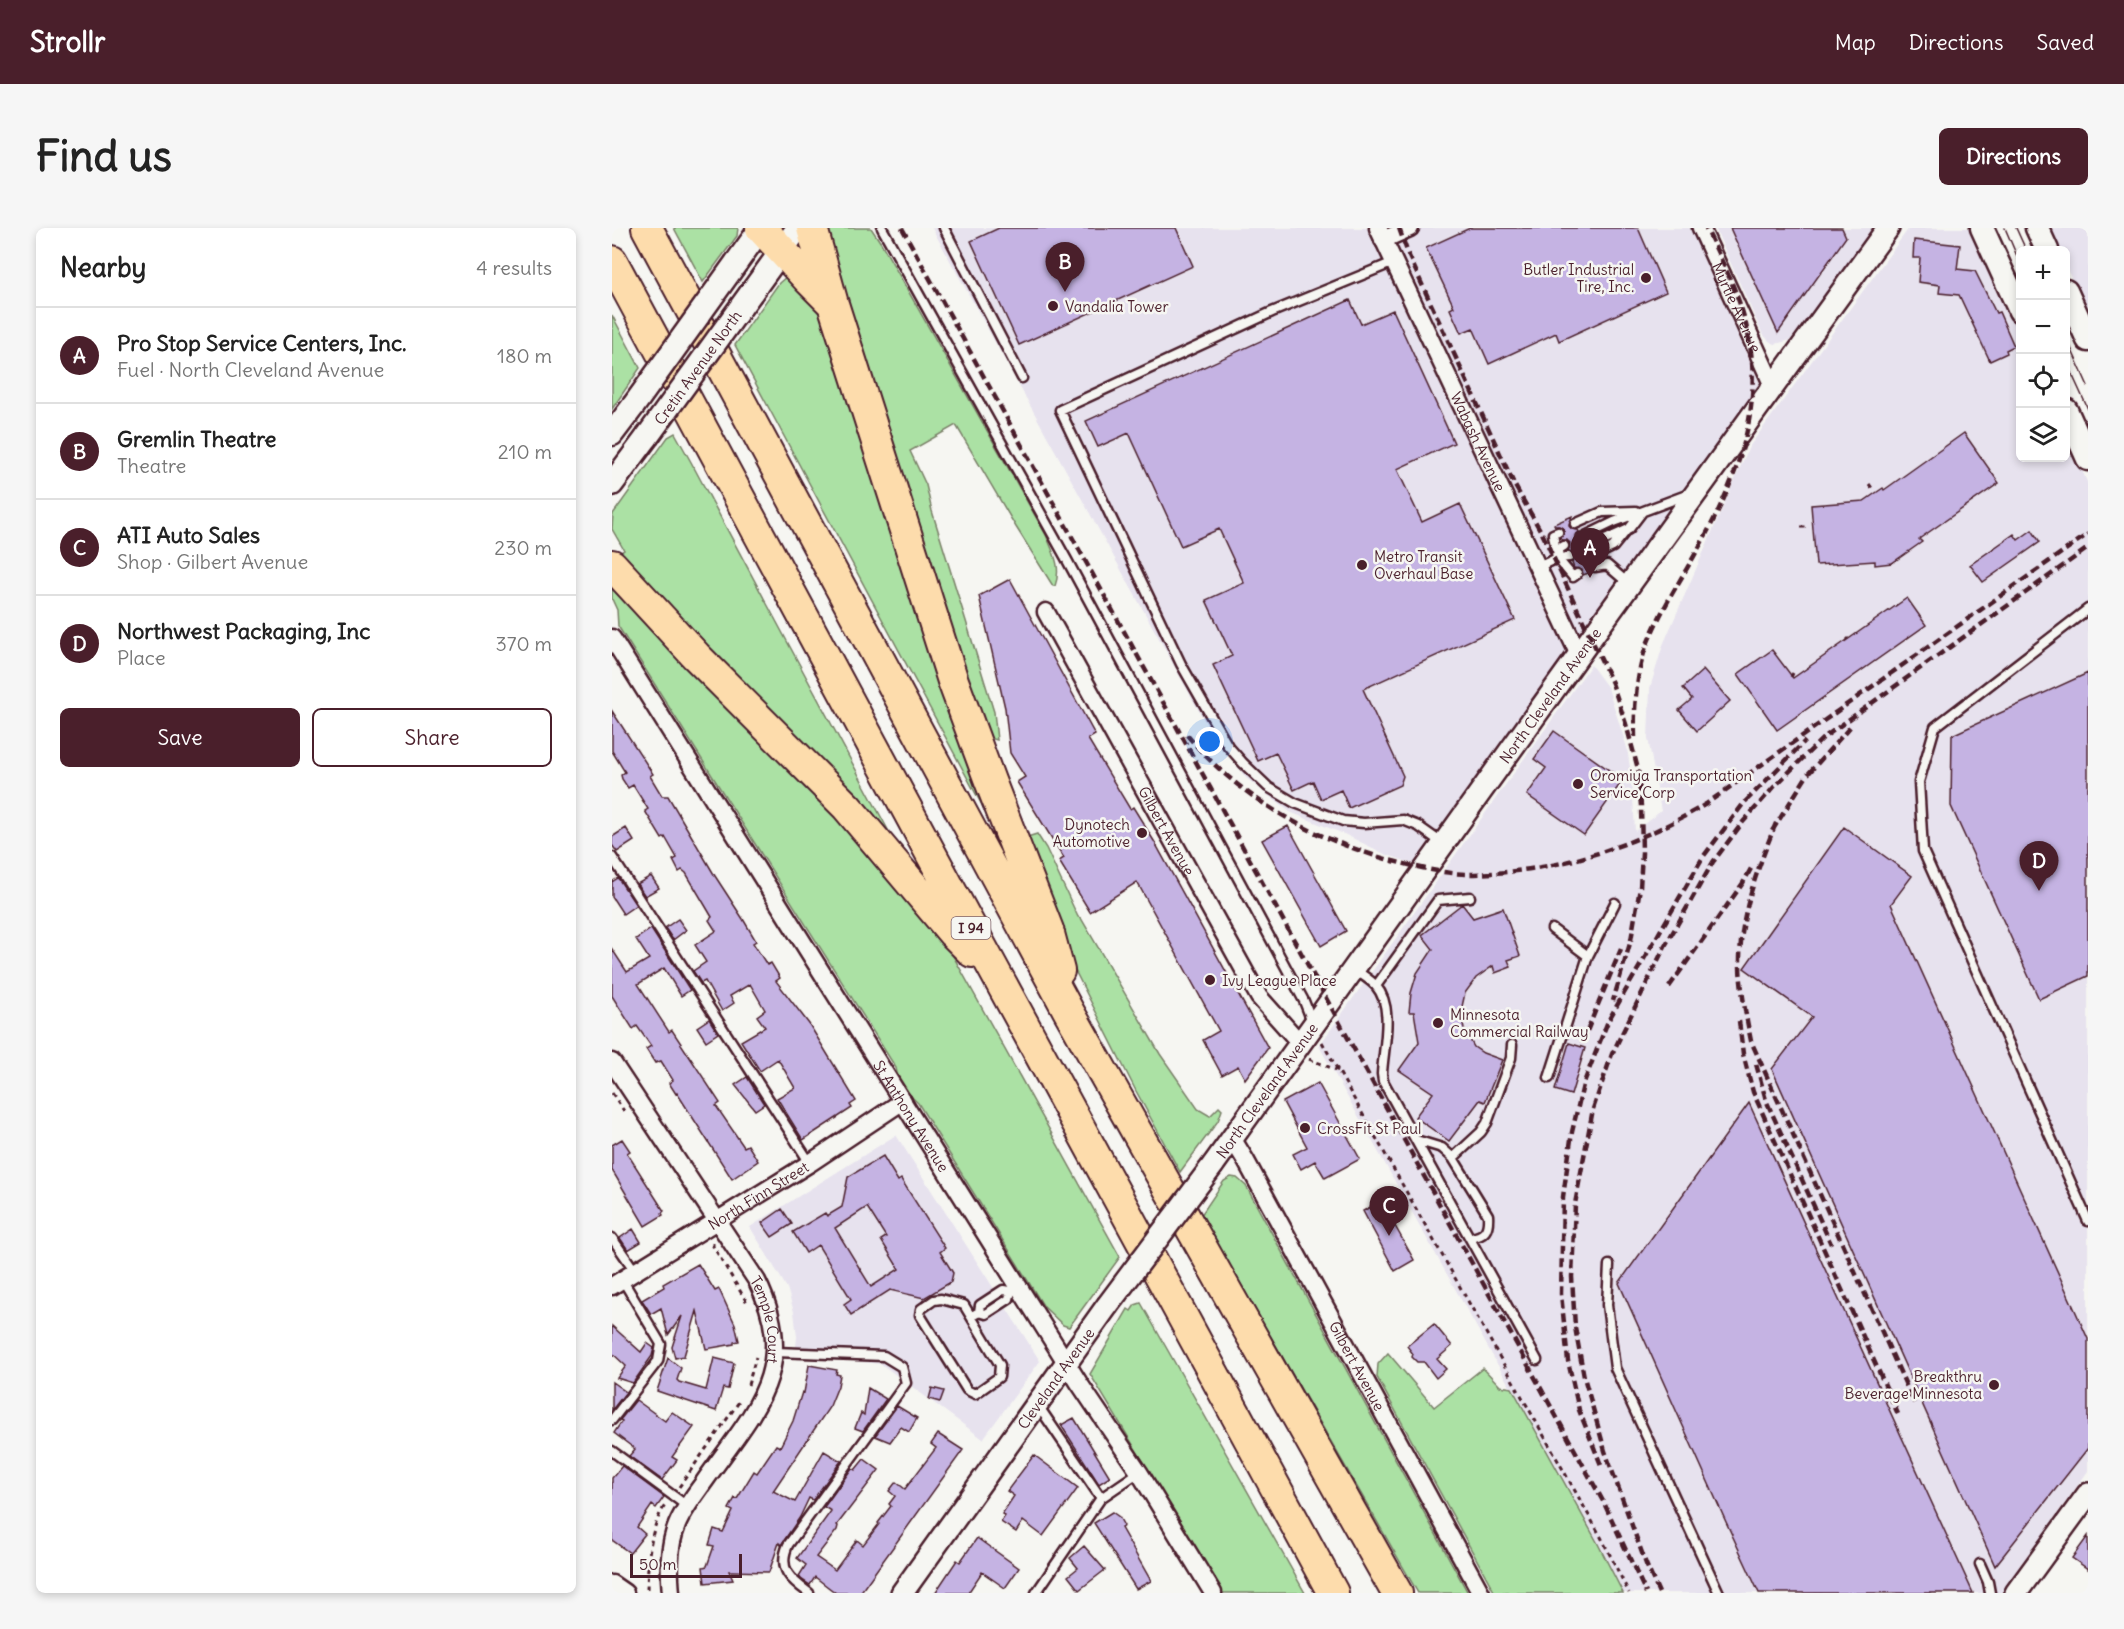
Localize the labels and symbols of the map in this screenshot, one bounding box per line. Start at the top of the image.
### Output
pin: B [1046,242,1084,292]
street label: Myrtle Avenue [1708,259,1766,355]
place label: Butler Industrial Tire, Inc. [1523,260,1634,296]
marker: Butler Industrial Tire, Inc. [1639,271,1653,285]
place label: Vandalia Tower [1065,297,1169,316]
marker: Vandalia Tower [1046,299,1060,313]
street label: Cretin Avenue North [650,306,745,428]
street label: Wabash Avenue [1447,389,1510,494]
pin: A [1570,528,1610,578]
place label: Metro Transit Overhaul Base [1374,547,1473,583]
marker: Metro Transit Overhaul Base [1355,558,1369,572]
street label: North Cleveland Avenue [1495,624,1605,767]
your location [1195,727,1224,756]
place label: Oromiya Transportation Service Corp [1590,766,1753,802]
marker: Oromiya Transportation Service Corp [1571,777,1585,791]
street label: Gilbert Avenue [1135,783,1199,879]
place label: Dynotech Automotive [1053,815,1130,851]
marker: Dynotech Automotive [1135,826,1149,840]
pin: D [2020,842,2058,891]
road number: I 94 [952,917,990,939]
place label: Ivy League Place [1222,971,1337,990]
marker: Ivy League Place [1203,973,1217,987]
place label: Minnesota Commercial Railway [1450,1005,1589,1041]
marker: Minnesota Commercial Railway [1431,1016,1445,1030]
street label: North Cleveland Avenue [1212,1019,1322,1162]
street label: St Anthony Avenue [869,1057,954,1175]
place label: CrossFit St Paul [1317,1119,1421,1138]
marker: CrossFit St Paul [1298,1121,1312,1135]
street label: North Finn Street [704,1157,812,1234]
pin: C [1370,1186,1408,1236]
street label: Temple Court [747,1272,784,1365]
street label: Gilbert Avenue [1325,1318,1389,1414]
street label: Cleveland Avenue [1013,1324,1098,1433]
place label: Breakthru Beverage Minnesota [1845,1367,1982,1403]
marker: Breakthru Beverage Minnesota [1987,1378,2001,1392]
scale bar [630,1551,742,1578]

